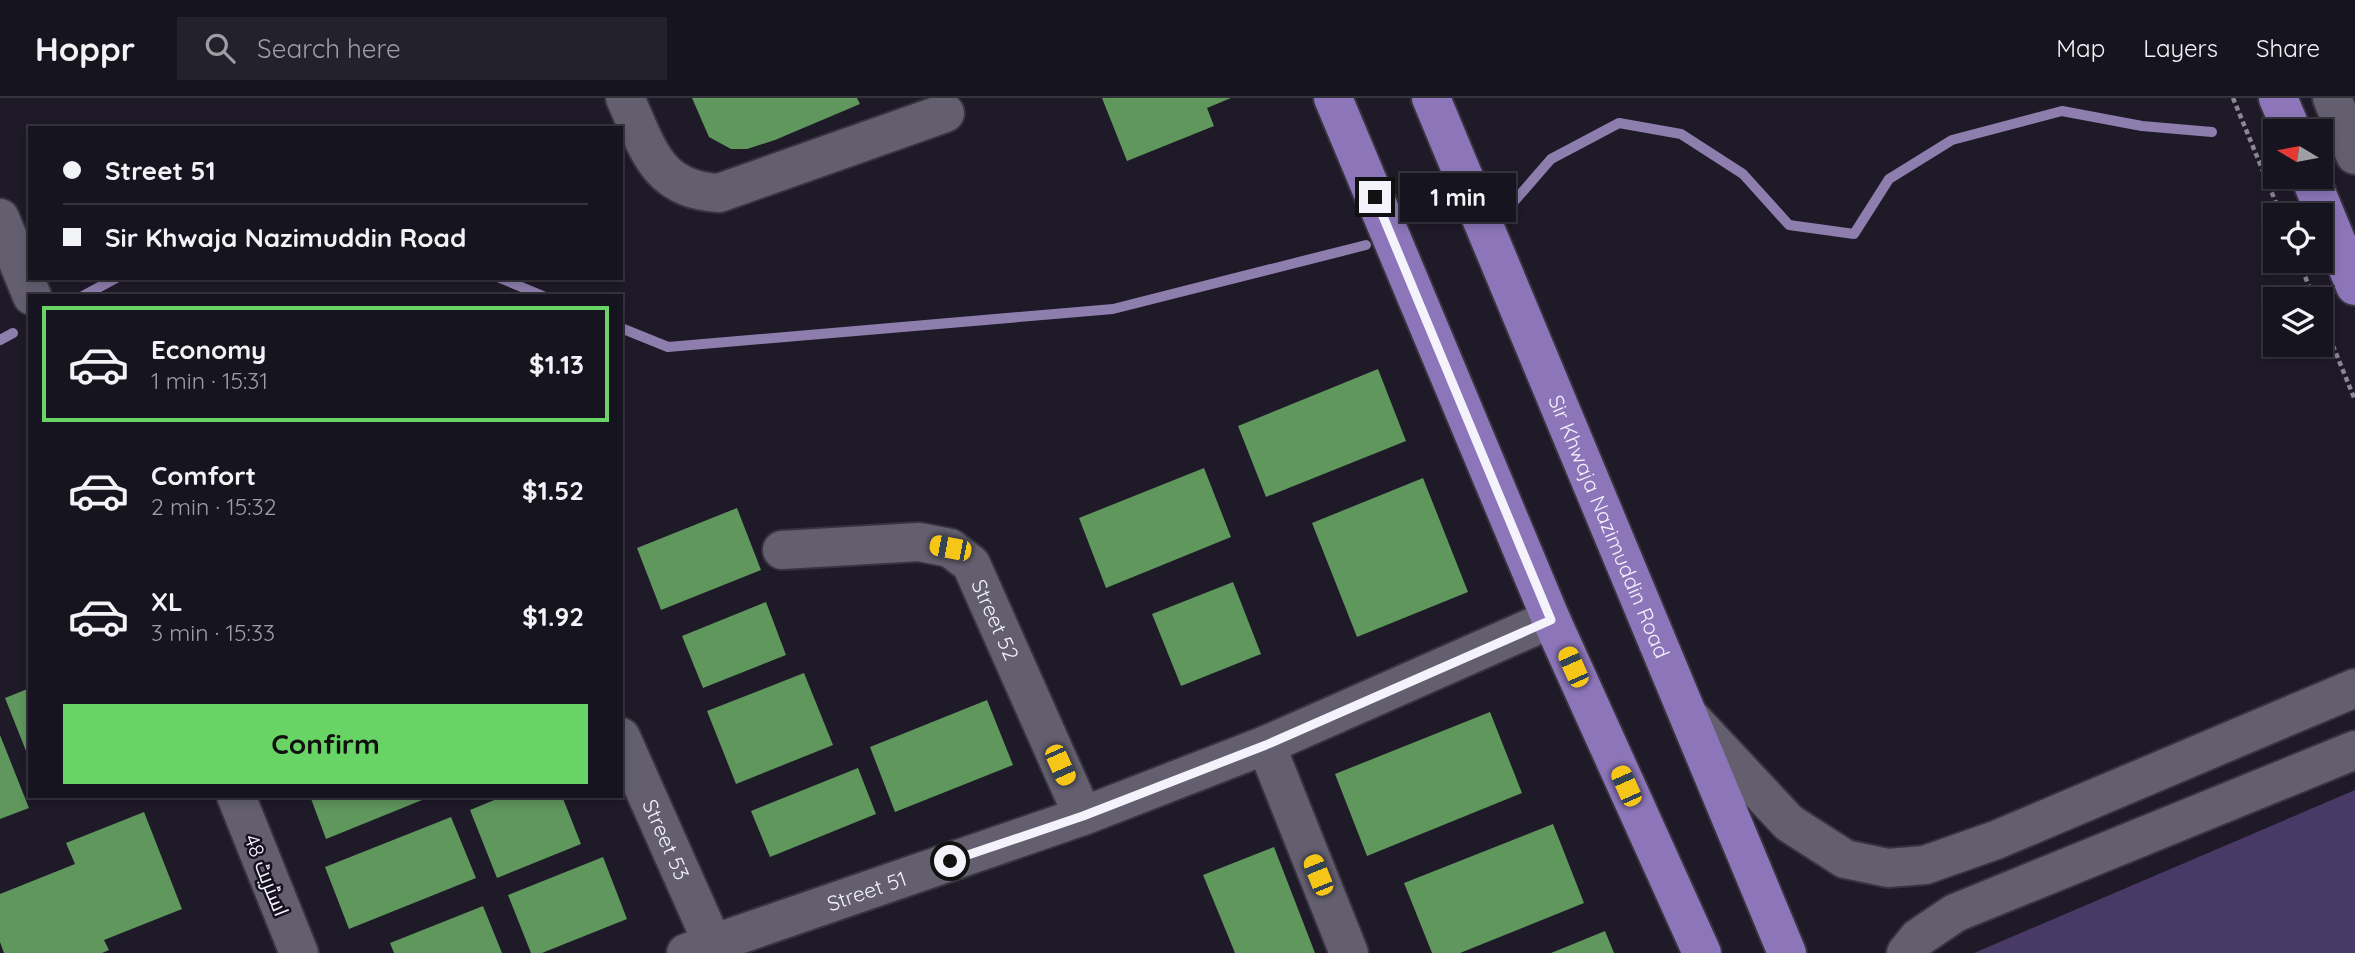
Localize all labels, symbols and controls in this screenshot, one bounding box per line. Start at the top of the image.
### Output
search box [177,17,667,80]
text: Hoppr [35,28,135,69]
icon: search [201,29,239,67]
text: Search here [257,32,401,65]
text: Map [2056,33,2105,63]
text: Layers [2143,33,2218,63]
text: Share [2256,33,2320,63]
north arrow [2263,119,2333,189]
map controls [2263,119,2333,357]
text: Street 51 [105,154,216,187]
callout: 1 min [1400,172,1515,222]
route end [1359,181,1391,213]
text: 1 min [1430,183,1486,212]
button: locate [2263,203,2333,273]
text: Sir Khwaja Nazimuddin Road [105,221,466,254]
button: layers [2263,287,2333,357]
icon: car [67,333,130,396]
text: Economy [151,333,266,366]
text: $1.13 [529,348,584,381]
text: 1 min · 15:31 [151,366,268,395]
street label: Sir Khwaja Nazimuddin Road [1543,391,1676,662]
icon: car [67,459,130,522]
text: Comfort [151,459,256,492]
text: $1.52 [522,474,584,507]
text: 2 min · 15:32 [151,492,276,521]
car [928,534,973,562]
street label: Street 52 [966,575,1025,664]
icon: car [67,585,130,648]
text: XL [151,585,183,618]
text: $1.92 [522,600,584,633]
text: 3 min · 15:33 [151,618,275,647]
car [1555,644,1592,690]
button: Confirm [63,704,588,784]
car [1042,742,1079,788]
car [1608,763,1645,809]
street label: Street 53 [637,795,696,884]
street label: اسٹریٹ 48 [239,830,295,920]
route start [934,845,966,877]
car [1301,852,1336,898]
street label: Street 51 [823,865,910,916]

